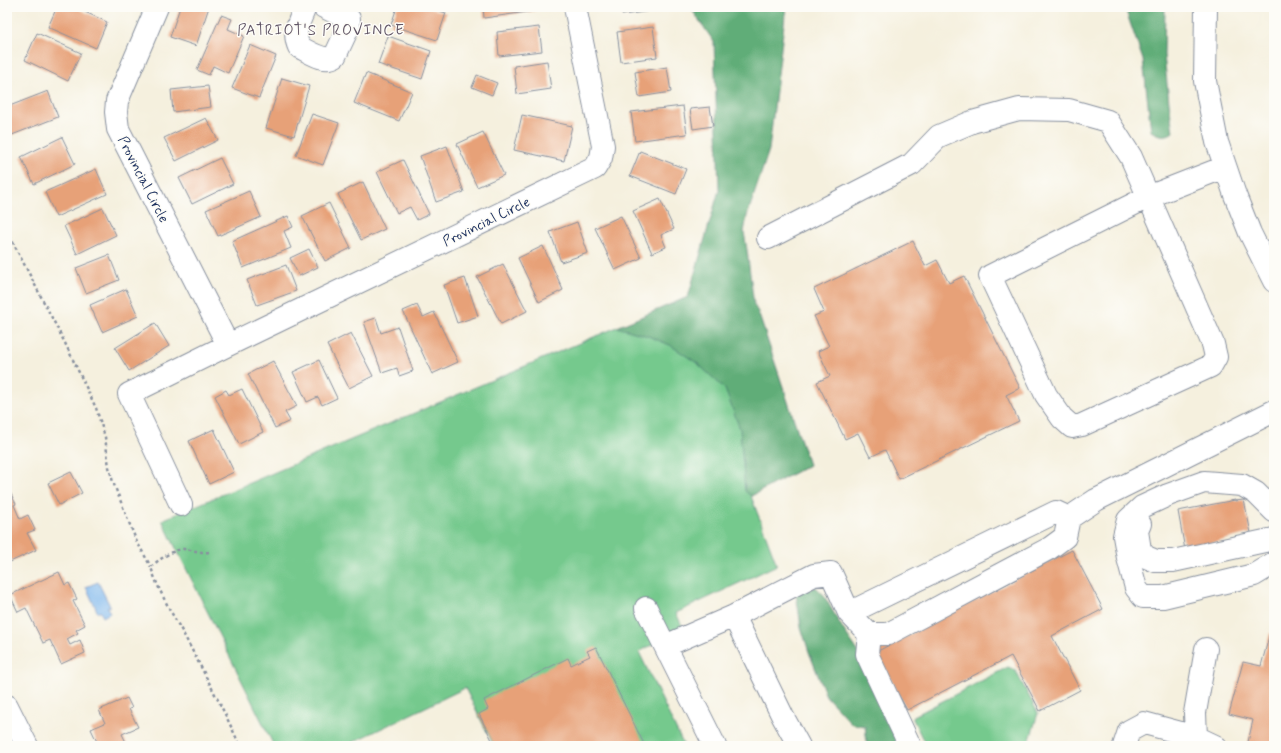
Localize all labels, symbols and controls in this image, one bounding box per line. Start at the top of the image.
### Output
district label: PATRIOT'S PROVINCE [237,21,405,41]
street label: Provincial Circle [114,133,173,226]
street label: Provincial Circle [440,193,533,251]

